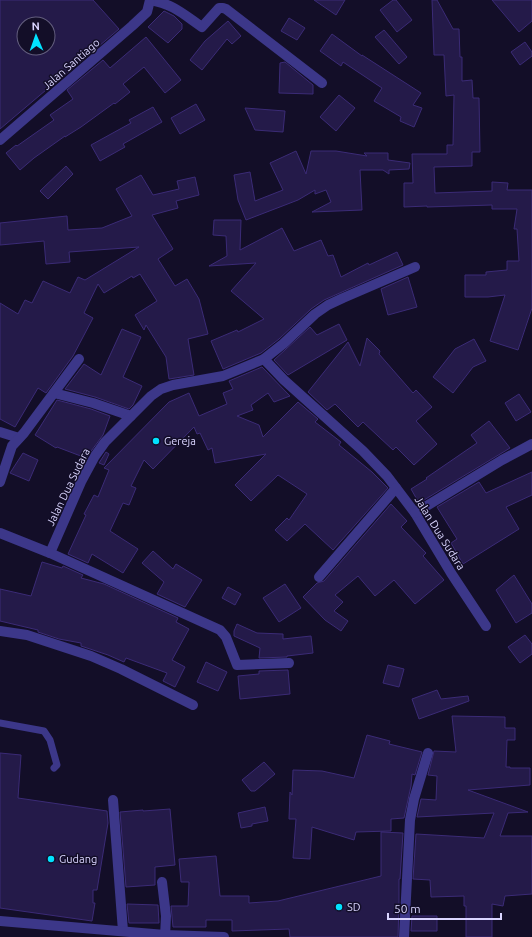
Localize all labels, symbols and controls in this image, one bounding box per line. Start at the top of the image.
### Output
north arrow [16,16,56,56]
text: N [31,20,40,32]
street label: Jalan Santiago [40,36,102,92]
place label: Gereja [164,435,196,447]
marker: Gereja [151,436,161,446]
street label: Jalan Dua Sudara [44,446,92,528]
street label: Jalan Dua Sudara [412,494,468,572]
place label: Gudang [59,853,97,865]
marker: Gudang [46,854,56,864]
scale bar [388,895,501,921]
place label: SD [347,901,361,913]
marker: SD [334,902,344,912]
text: 50 m [394,902,421,915]

